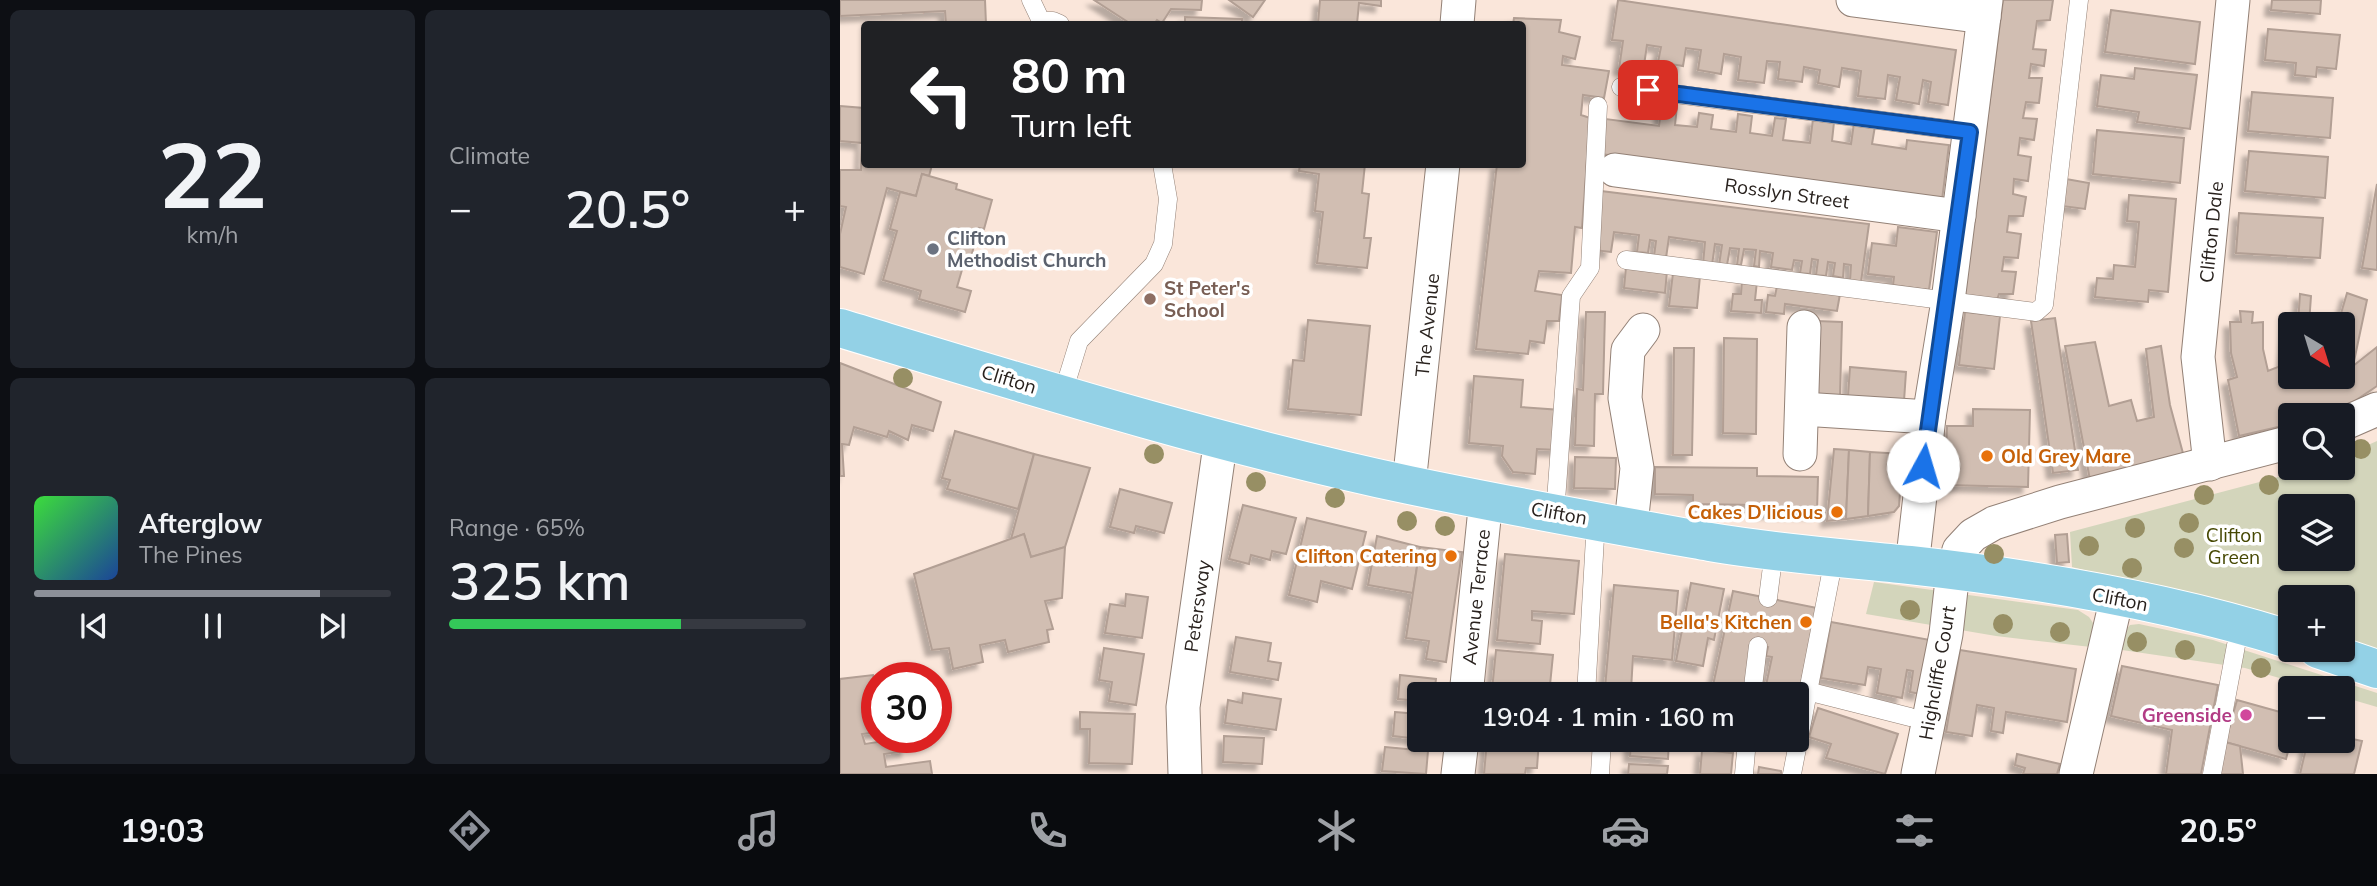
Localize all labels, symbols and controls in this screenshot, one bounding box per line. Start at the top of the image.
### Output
text: 80 m [1011,44,1127,105]
icon: left [896,49,987,140]
pin [1618,60,1678,120]
icon: arrive [1629,71,1667,109]
text: Turn left [1011,105,1131,145]
text: 22 [158,117,267,231]
text: Climate [449,141,530,170]
street label: Rosslyn Street [1723,172,1851,214]
text: 20.5° [565,176,690,241]
street label: Clifton Dale [2194,180,2228,284]
text: − [449,184,472,232]
text: + [783,184,806,232]
text: km/h [186,220,239,249]
place label: Clifton Methodist Church [947,226,1107,272]
marker: Clifton Methodist Church [925,241,941,257]
street label: The Avenue [1410,272,1444,378]
place label: St Peter's School [1164,276,1250,322]
marker: St Peter's School [1142,291,1158,307]
north arrow [2278,312,2356,388]
map controls [2278,312,2355,753]
street label: Clifton [978,359,1040,399]
button: search [2278,403,2355,480]
position arrow [1886,429,1960,503]
place label: Old Grey Mare [2001,444,2131,468]
marker: Old Grey Mare [1979,448,1995,464]
button: layers [2278,494,2355,571]
street label: Clifton [1529,496,1589,530]
place label: Cakes D'licious [1687,500,1823,524]
marker: Cakes D'licious [1829,504,1845,520]
text: Afterglow [139,507,262,540]
text: Range · 65% [449,513,585,542]
park label: Clifton Green [2206,523,2262,569]
street label: Avenue Terrace [1457,528,1495,666]
text: The Pines [139,540,243,569]
place label: Clifton Catering [1295,544,1437,568]
text: 325 km [449,548,630,613]
marker: Clifton Catering [1443,548,1459,564]
street label: Petersway [1179,558,1215,654]
street label: Clifton [2090,582,2150,616]
button: + [2278,585,2355,662]
street label: Highcliffe Court [1913,604,1961,742]
icon: previous [75,607,113,645]
icon: pause [194,607,232,645]
icon: next [313,607,351,645]
place label: Bella's Kitchen [1660,610,1792,634]
marker: Bella's Kitchen [1798,614,1814,630]
speed limit sign: 30 [861,662,952,753]
button: − [2278,676,2355,753]
text: 19:04 · 1 min · 160 m [1481,700,1735,733]
place label: Greenside [2142,703,2232,727]
marker: Greenside [2238,707,2254,723]
icon: directions [445,806,494,855]
icon: music [734,806,783,855]
icon: phone [1023,806,1072,855]
icon: climate [1312,806,1361,855]
icon: car [1601,806,1650,855]
icon: filters [1890,806,1939,855]
text: 19:03 [120,810,205,850]
text: 20.5° [2179,810,2257,850]

